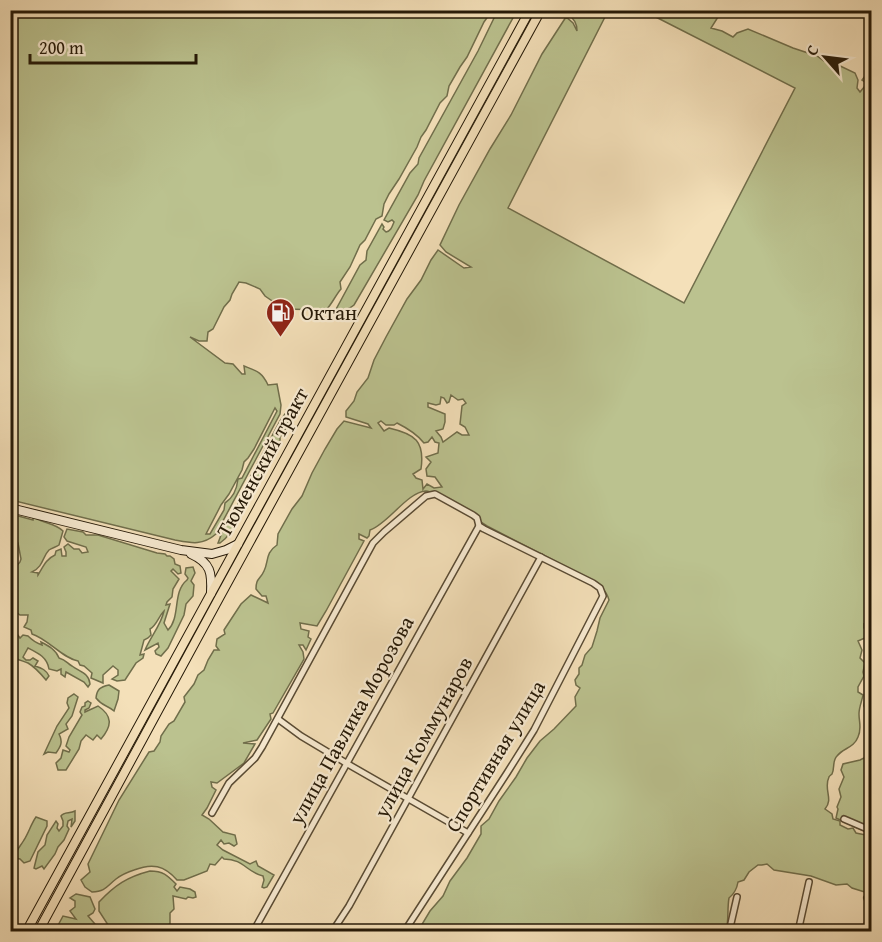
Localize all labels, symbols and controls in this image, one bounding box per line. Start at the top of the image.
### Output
scale bar [30,27,196,65]
north arrow [795,27,855,87]
text: 200 m [39,34,84,61]
text: С [799,40,824,60]
fuel station icon: Октан [264,296,296,338]
place label: Октан [301,297,357,328]
street label: Тюменский тракт [208,382,316,542]
street label: улица Павлика Морозова [280,610,421,831]
street label: улица Коммунаров [365,651,480,824]
street label: Спортивная улица [437,674,553,838]

